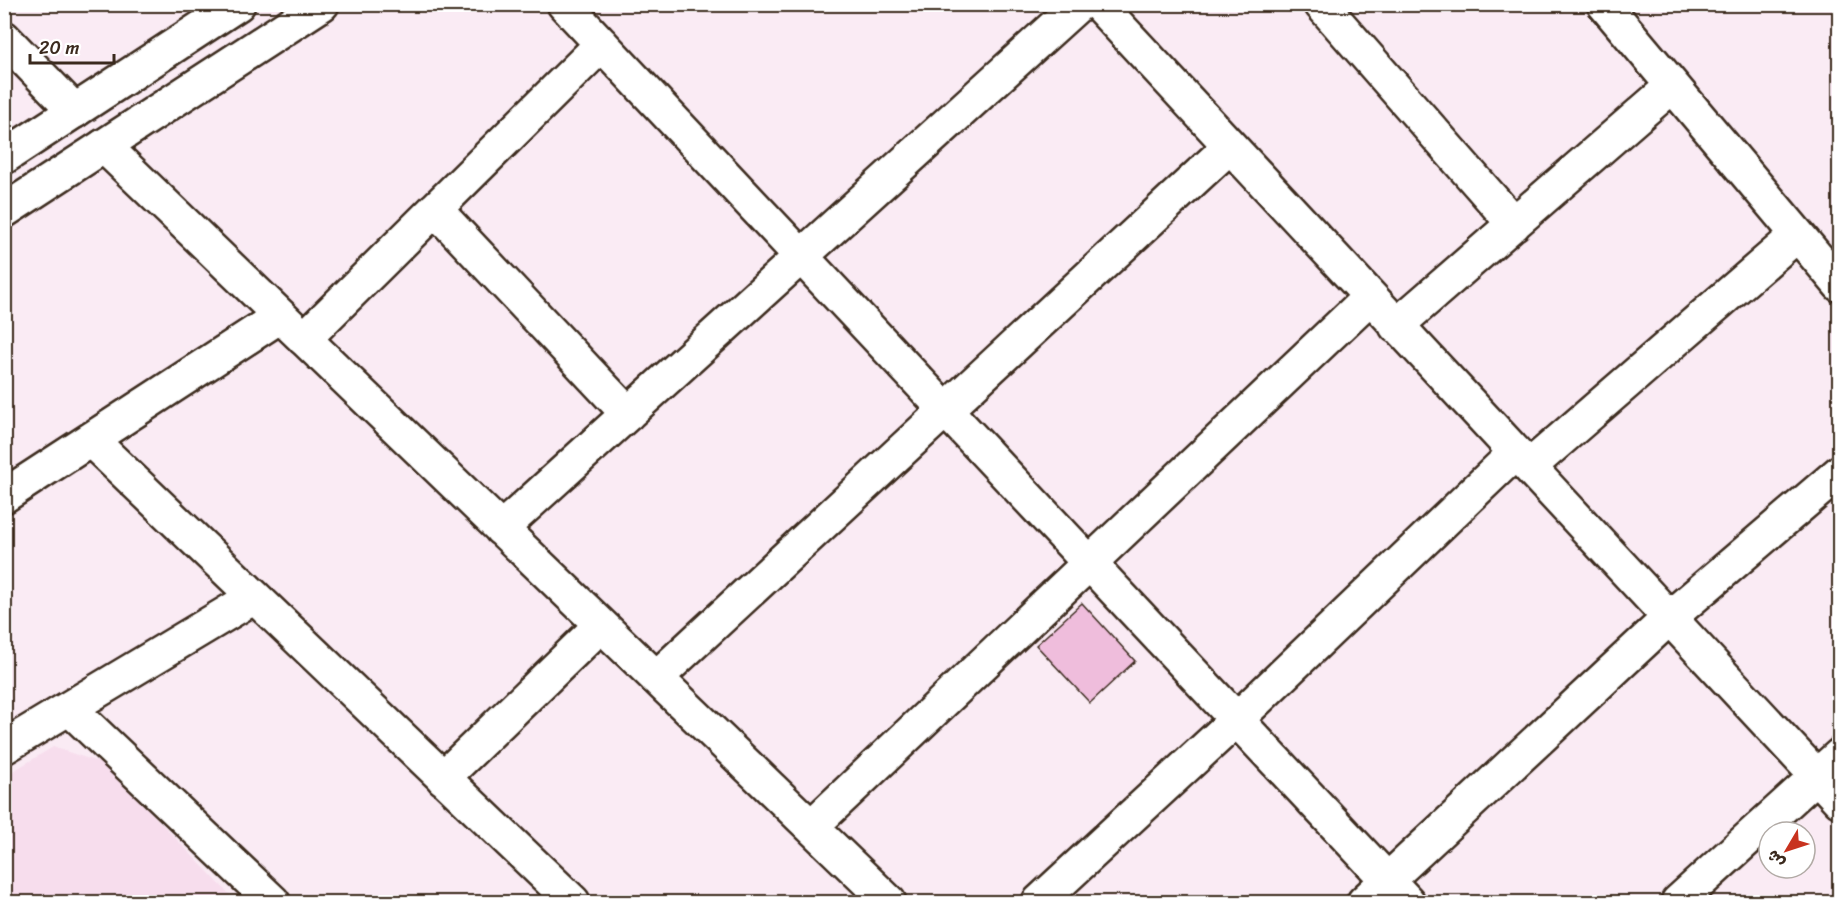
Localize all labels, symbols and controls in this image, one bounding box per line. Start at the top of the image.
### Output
scale bar [30,27,114,65]
text: 20 m [39,32,79,64]
north arrow [1757,820,1817,880]
text: ش [1759,843,1793,875]

